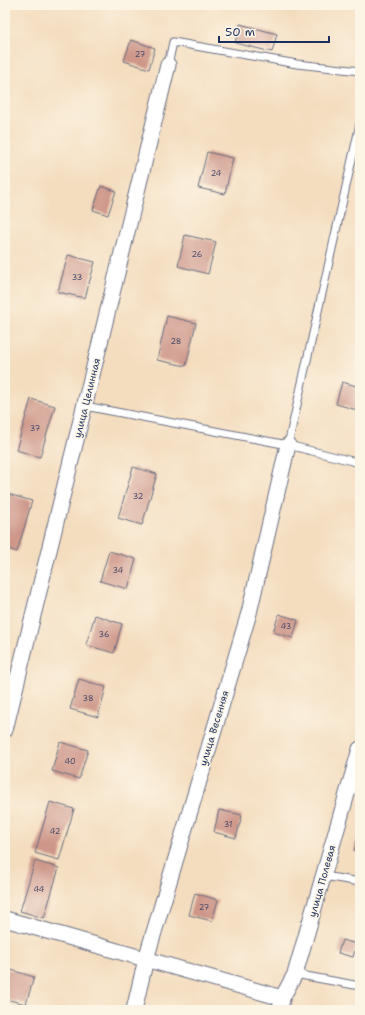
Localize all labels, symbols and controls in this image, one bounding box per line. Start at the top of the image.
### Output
scale bar [219,18,329,44]
text: 50 m [225,24,255,40]
house number: 27 [135,49,146,60]
house number: 24 [211,168,222,179]
house number: 26 [192,249,203,260]
house number: 33 [72,272,82,283]
house number: 28 [171,336,181,347]
street label: улица Целинная [71,357,103,439]
house number: 37 [30,423,41,434]
house number: 32 [133,491,144,502]
house number: 34 [113,565,124,576]
house number: 43 [281,621,291,632]
house number: 36 [99,629,110,640]
street label: улица Весенняя [196,689,232,767]
house number: 38 [83,693,93,704]
house number: 40 [64,756,76,767]
house number: 31 [224,819,232,830]
house number: 42 [50,826,61,837]
street label: улица Полевая [306,844,338,918]
house number: 44 [34,884,45,895]
house number: 27 [199,902,210,913]

